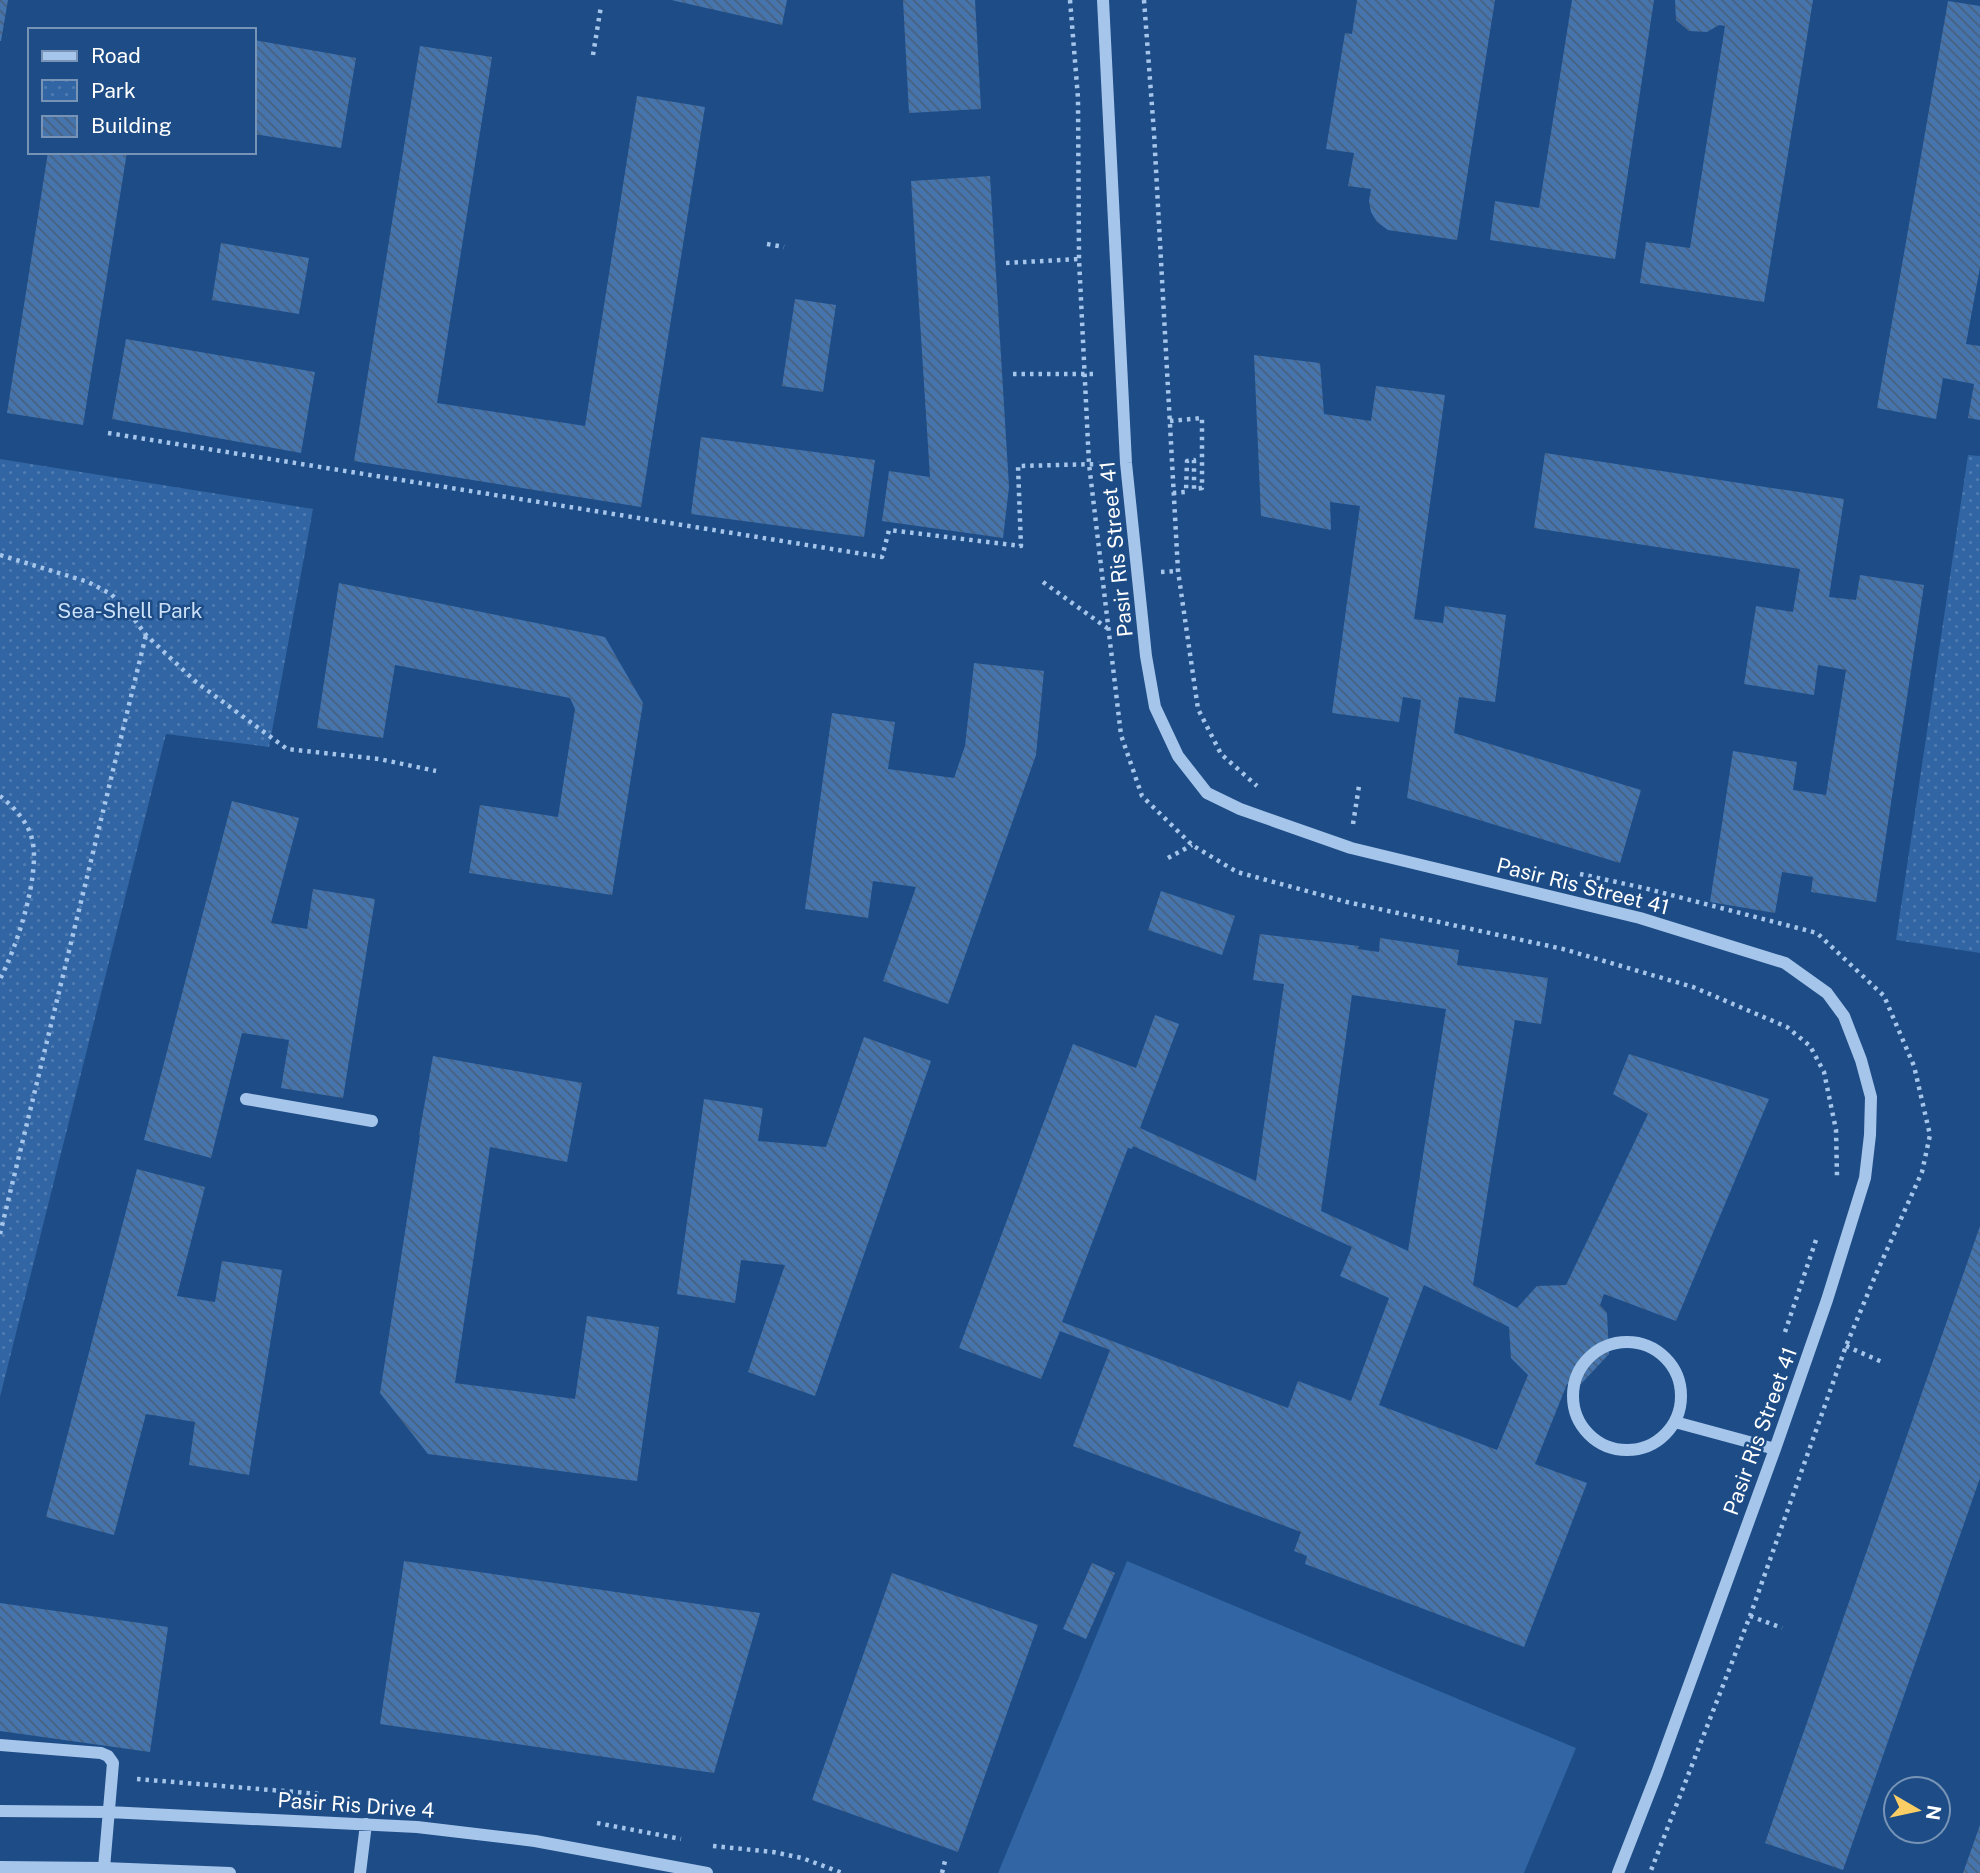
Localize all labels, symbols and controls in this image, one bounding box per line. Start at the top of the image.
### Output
legend [28,28,256,154]
text: Road [91,43,141,68]
text: Park [91,78,136,103]
text: Building [91,113,172,138]
street label: Pasir Ris Street 41 [1094,460,1138,638]
park label: Sea-Shell Park [57,598,203,623]
street label: Pasir Ris Street 41 [1494,852,1672,920]
street label: Pasir Ris Street 41 [1718,1344,1802,1518]
north arrow [1882,1775,1952,1845]
street label: Pasir Ris Drive 4 [277,1787,435,1823]
text: N [1922,1804,1946,1822]

